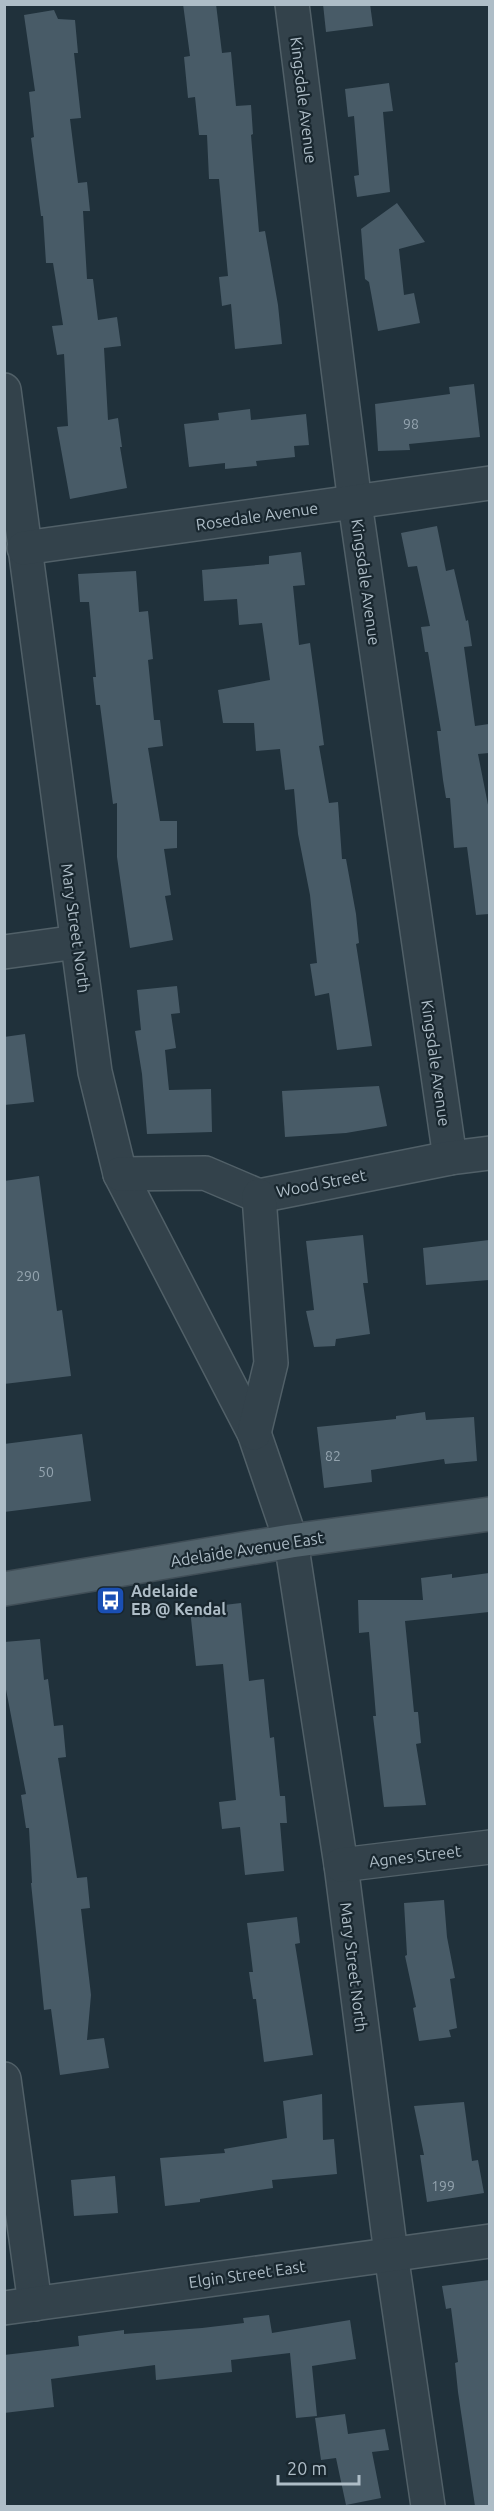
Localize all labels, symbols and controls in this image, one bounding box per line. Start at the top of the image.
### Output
street label: Kingsdale Avenue [287,36,321,164]
house number: 98 [403,416,419,432]
street label: Rosedale Avenue [195,499,319,533]
street label: Kingsdale Avenue [348,518,384,646]
street label: Mary Street North [58,862,94,994]
street label: Kingsdale Avenue [418,999,454,1127]
street label: Wood Street [275,1165,368,1201]
house number: 290 [16,1268,40,1284]
house number: 82 [325,1448,341,1464]
house number: 50 [38,1464,54,1480]
street label: Adelaide Avenue East [169,1528,326,1570]
place label: Adelaide EB @ Kendal [131,1582,226,1618]
bus stop icon: Adelaide EB @ Kendal [94,1584,126,1616]
street label: Agnes Street [368,1841,463,1871]
street label: Mary Street North [337,1901,371,2033]
house number: 199 [431,2178,455,2194]
street label: Elgin Street East [187,2257,307,2291]
scale bar [278,2448,359,2486]
text: 20 m [287,2458,327,2478]

